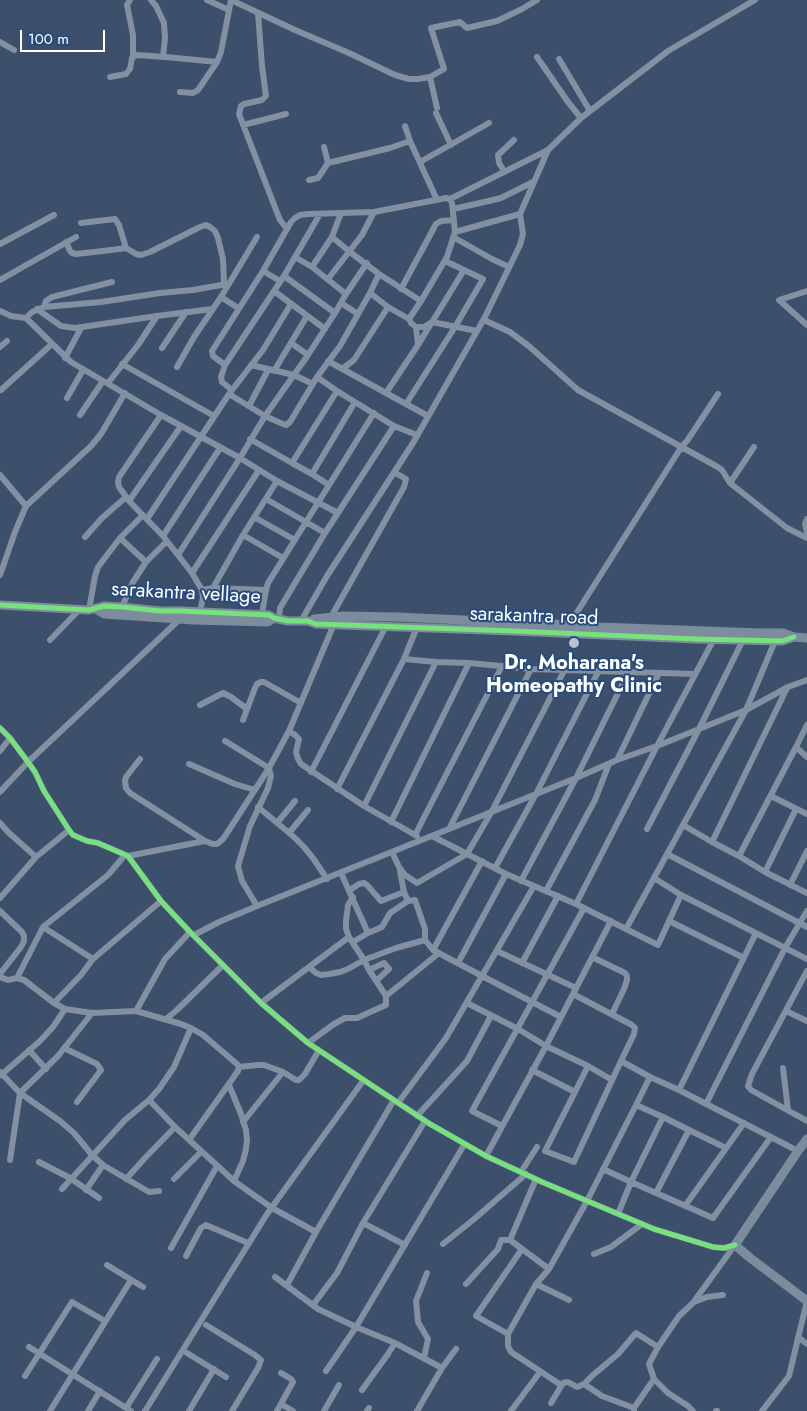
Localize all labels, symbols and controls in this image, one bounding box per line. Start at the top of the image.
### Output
scale bar [22,20,108,52]
text: 100 m [28,28,69,50]
street label: sarakantra vellage [111,578,261,610]
street label: sarakantra road [469,603,599,631]
marker: Dr. Moharana's Homeopathy Clinic [567,636,581,650]
place label: Dr. Moharana's Homeopathy Clinic [486,652,662,699]

